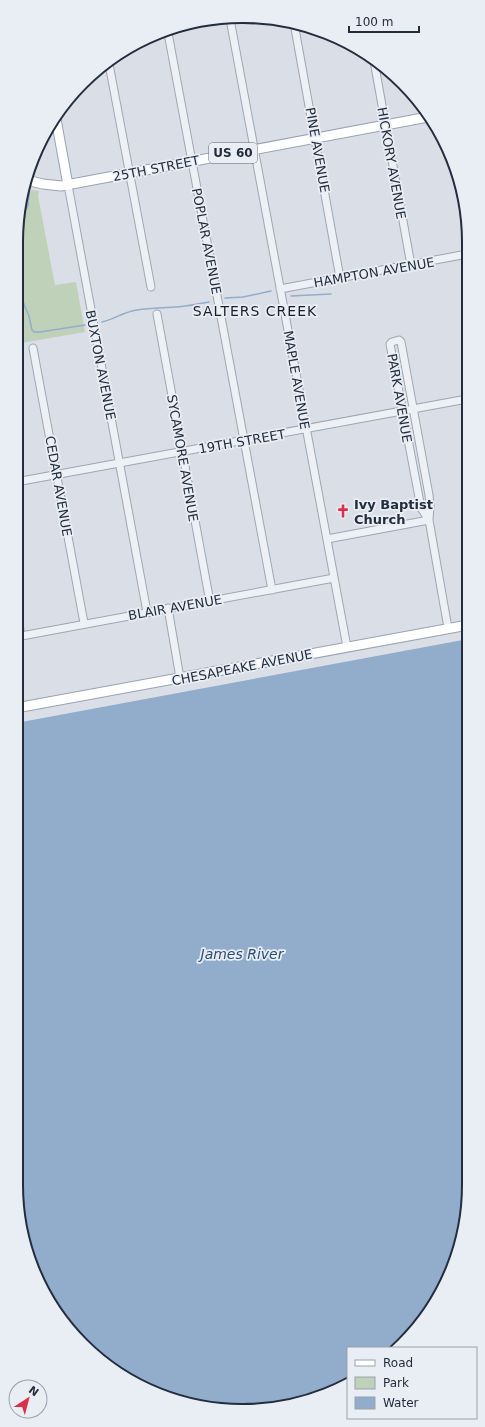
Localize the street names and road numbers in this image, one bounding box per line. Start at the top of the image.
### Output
street label: PINE AVENUE [303,106,332,194]
street label: HICKORY AVENUE [374,106,409,220]
road number: US 60 [209,143,257,163]
street label: 25TH STREET [111,153,201,184]
street label: POPLAR AVENUE [189,187,224,296]
street label: HAMPTON AVENUE [313,254,436,291]
street label: BUXTON AVENUE [82,309,119,421]
street label: MAPLE AVENUE [280,329,313,431]
street label: PARK AVENUE [384,352,415,444]
street label: SYCAMORE AVENUE [164,393,201,523]
street label: 19TH STREET [197,426,287,457]
street label: CEDAR AVENUE [42,435,75,537]
street label: BLAIR AVENUE [127,592,223,623]
street label: CHESAPEAKE AVENUE [171,646,314,688]

